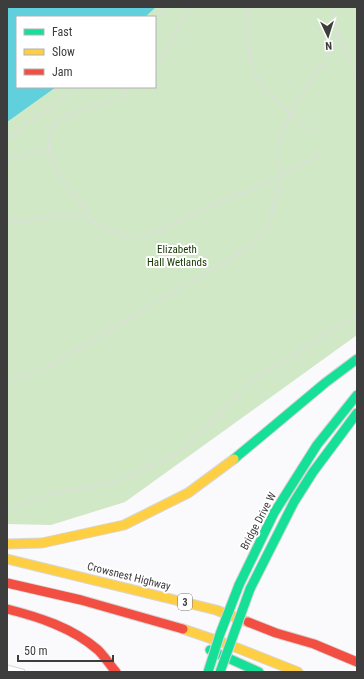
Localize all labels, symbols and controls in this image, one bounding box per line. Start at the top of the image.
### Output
legend [16,16,156,88]
north arrow [308,16,348,56]
text: Fast [52,25,73,39]
text: N [325,39,332,52]
text: Slow [52,45,75,59]
text: Jam [52,65,73,79]
park label: Elizabeth Hall Wetlands [147,243,207,269]
street label: Bridge Drive W [238,490,279,552]
street label: Crowsnest Highway [86,560,172,593]
road number: 3 [178,594,192,610]
scale bar [18,637,113,663]
text: 50 m [24,644,48,658]

